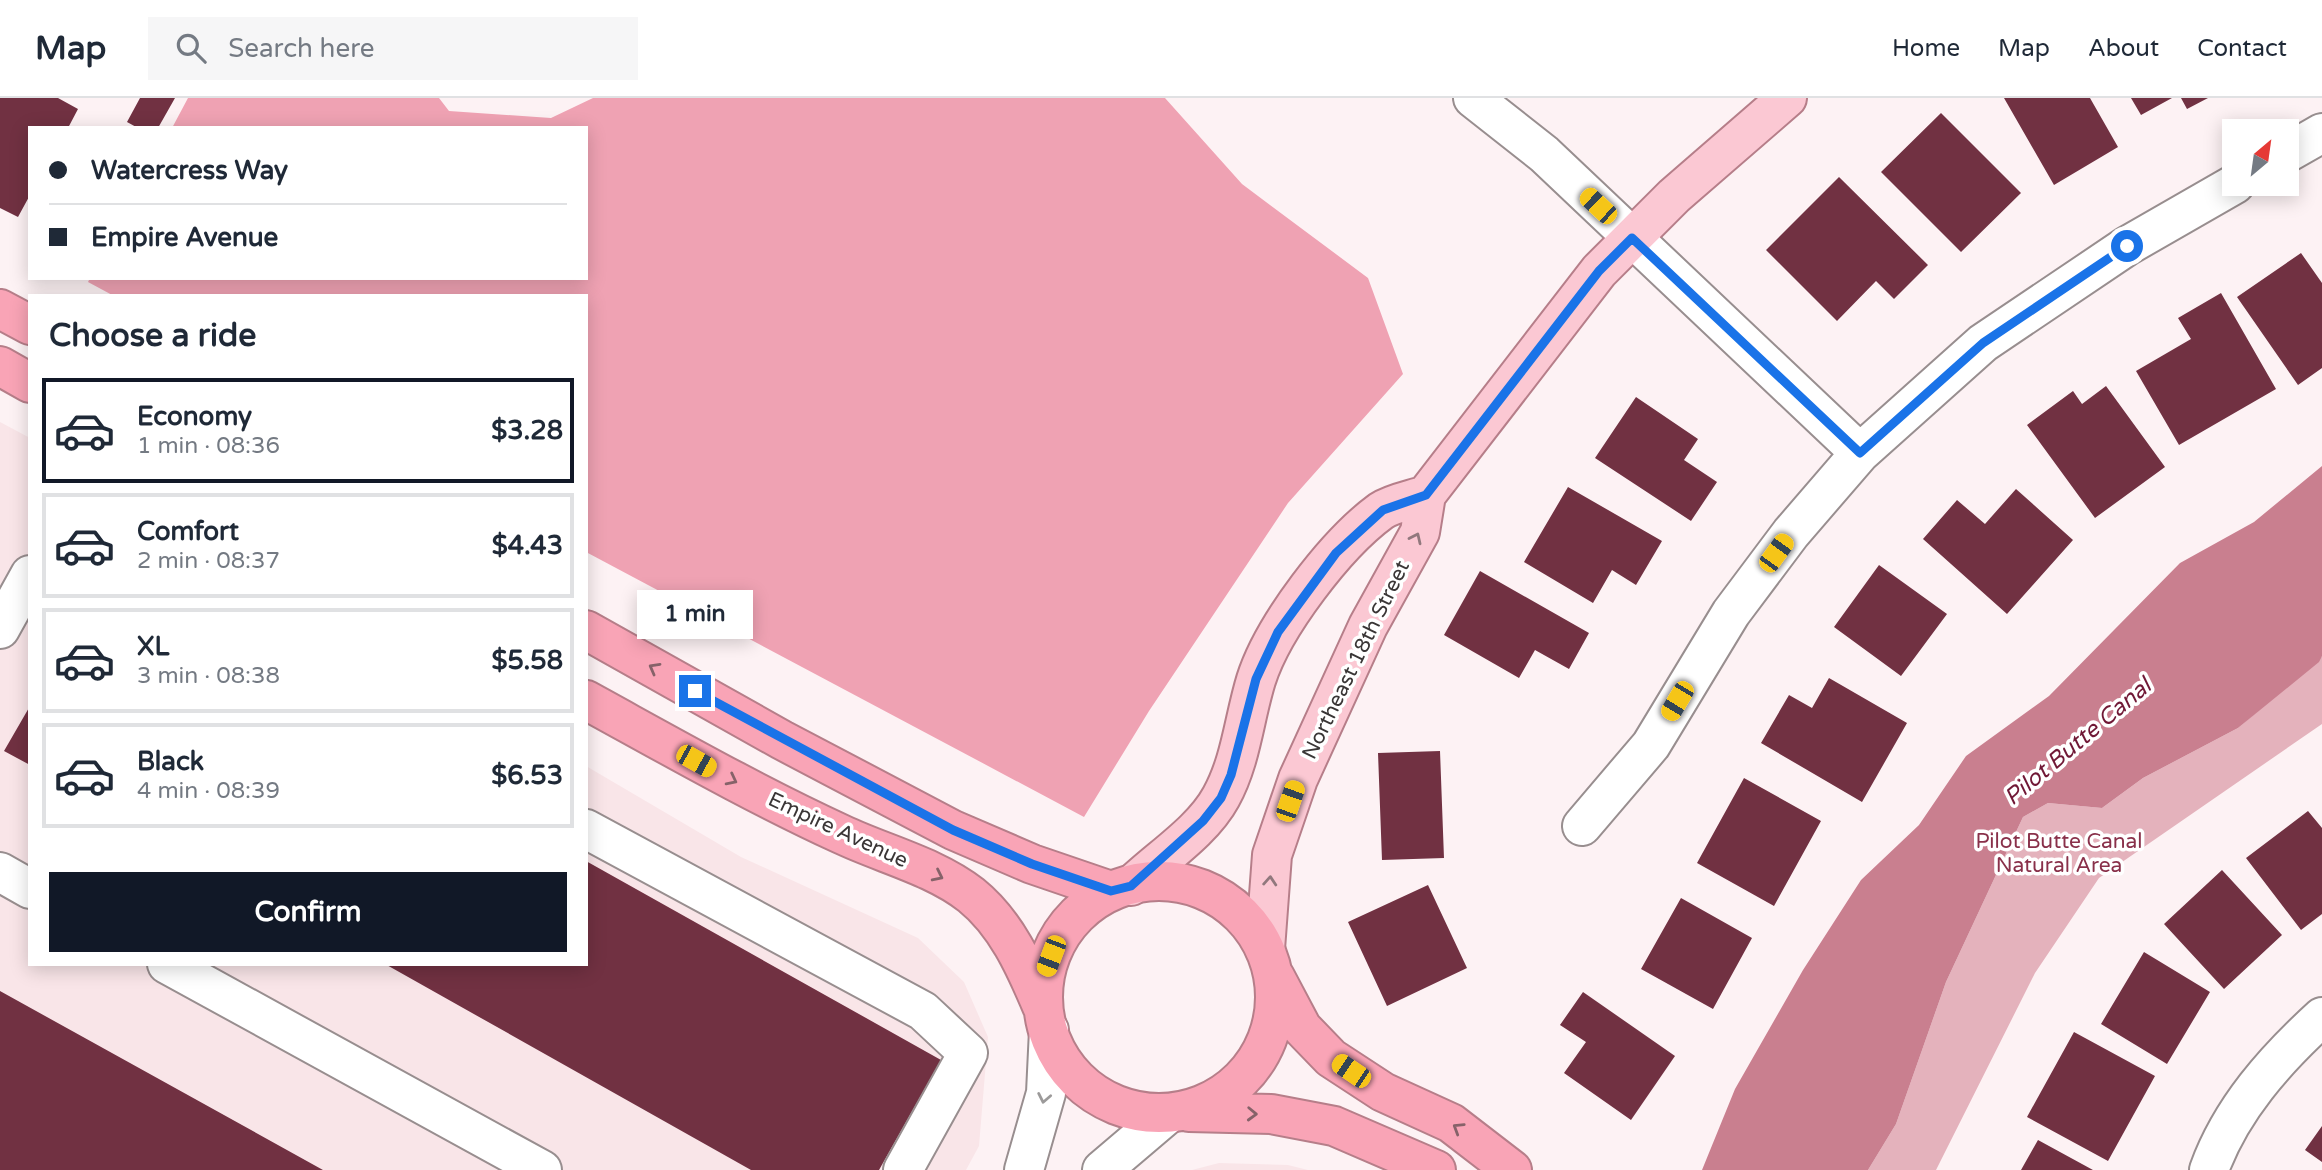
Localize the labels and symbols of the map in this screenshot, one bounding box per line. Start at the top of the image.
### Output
north arrow [2222,119,2300,196]
car [1576,184,1621,228]
route start [2111,230,2143,262]
car [1756,530,1797,576]
one-way arrow [1407,533,1421,545]
street label: Northeast 18th Street [1297,557,1415,763]
callout: 1 min [637,589,753,638]
one-way arrow [649,663,661,676]
water label: Pilot Butte Canal [1999,671,2159,812]
route end [679,675,711,707]
car [1658,678,1697,724]
car [673,742,720,780]
one-way arrow [725,772,737,786]
car [1274,778,1307,824]
street label: Empire Avenue [764,787,912,873]
park label: Pilot Butte Canal Natural Area [1975,829,2143,878]
one-way arrow [931,868,943,882]
one-way arrow [1262,875,1277,886]
car [1034,933,1069,979]
car [1328,1051,1375,1091]
one-way arrow [1038,1092,1053,1104]
one-way arrow [1246,1106,1257,1121]
one-way arrow [1453,1123,1466,1136]

